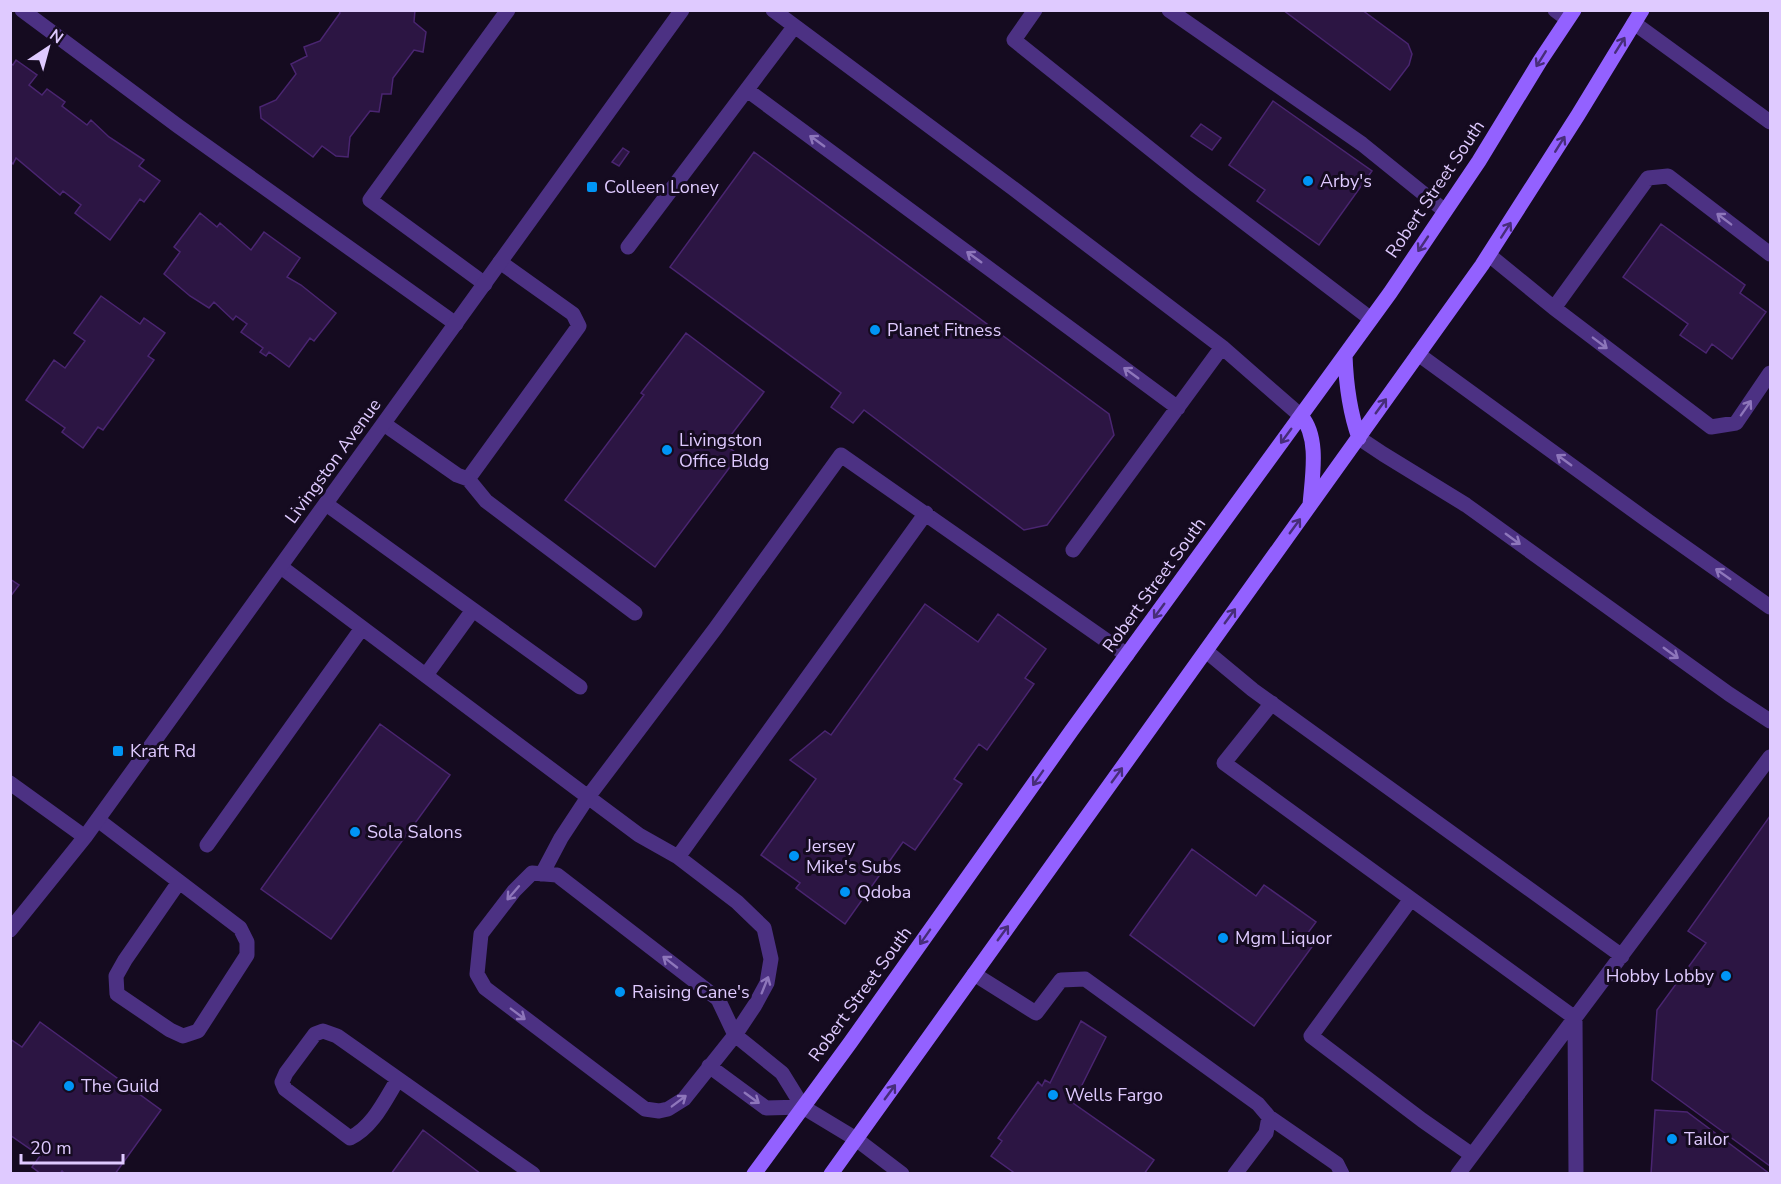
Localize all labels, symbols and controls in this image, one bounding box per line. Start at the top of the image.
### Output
north arrow [18,18,78,78]
text: N [45,24,68,49]
one-way arrow [1615,37,1627,54]
one-way arrow [1535,50,1547,67]
street label: Robert Street South [1380,115,1490,263]
one-way arrow [809,135,825,148]
one-way arrow [1554,136,1566,153]
place label: Arby's [1320,169,1372,193]
marker: Arby's [1301,174,1315,188]
place label: Colleen Loney [604,175,719,199]
marker: Colleen Loney [585,180,599,194]
one-way arrow [1716,212,1732,225]
one-way arrow [1500,222,1512,238]
one-way arrow [1417,236,1429,252]
one-way arrow [966,251,982,263]
place label: Planet Fitness [887,318,1001,342]
marker: Planet Fitness [868,323,882,337]
one-way arrow [1592,337,1608,349]
one-way arrow [1123,367,1139,379]
street label: Livingston Avenue [279,394,387,528]
one-way arrow [1375,398,1387,415]
one-way arrow [1740,401,1752,417]
place label: Livingston Office Bldg [679,428,769,473]
one-way arrow [1280,428,1292,444]
marker: Livingston Office Bldg [660,443,674,457]
one-way arrow [1557,454,1573,466]
street label: Robert Street South [1097,513,1211,657]
one-way arrow [1289,518,1301,534]
one-way arrow [1505,532,1521,545]
one-way arrow [1715,567,1731,580]
one-way arrow [1153,603,1165,619]
one-way arrow [1224,609,1237,625]
one-way arrow [1663,647,1679,659]
place label: Kraft Rd [130,739,196,763]
marker: Kraft Rd [111,744,125,758]
one-way arrow [1111,767,1123,783]
one-way arrow [1032,769,1044,785]
place label: Sola Salons [367,820,462,844]
marker: Sola Salons [348,825,362,839]
place label: Jersey Mike's Subs [805,834,902,879]
marker: Jersey Mike's Subs [787,849,801,863]
place label: Qdoba [857,880,911,904]
one-way arrow [506,885,520,900]
marker: Qdoba [838,885,852,899]
street label: Robert Street South [803,922,917,1066]
one-way arrow [997,926,1009,942]
place label: Mgm Liquor [1235,926,1333,950]
one-way arrow [919,928,931,944]
marker: Mgm Liquor [1216,931,1230,945]
one-way arrow [662,956,678,969]
place label: Hobby Lobby [1606,964,1715,988]
marker: Hobby Lobby [1719,969,1733,983]
one-way arrow [760,977,771,995]
place label: Raising Cane's [632,980,750,1004]
marker: Raising Cane's [613,985,627,999]
one-way arrow [510,1007,526,1020]
place label: The Guild [81,1074,159,1098]
marker: The Guild [62,1079,76,1093]
place label: Wells Fargo [1065,1083,1163,1107]
one-way arrow [884,1084,896,1100]
marker: Wells Fargo [1046,1088,1060,1102]
one-way arrow [744,1092,760,1104]
one-way arrow [670,1095,686,1108]
scale bar [21,1127,123,1165]
place label: Tailor [1684,1127,1729,1151]
marker: Tailor [1665,1132,1679,1146]
text: 20 m [30,1136,72,1160]

